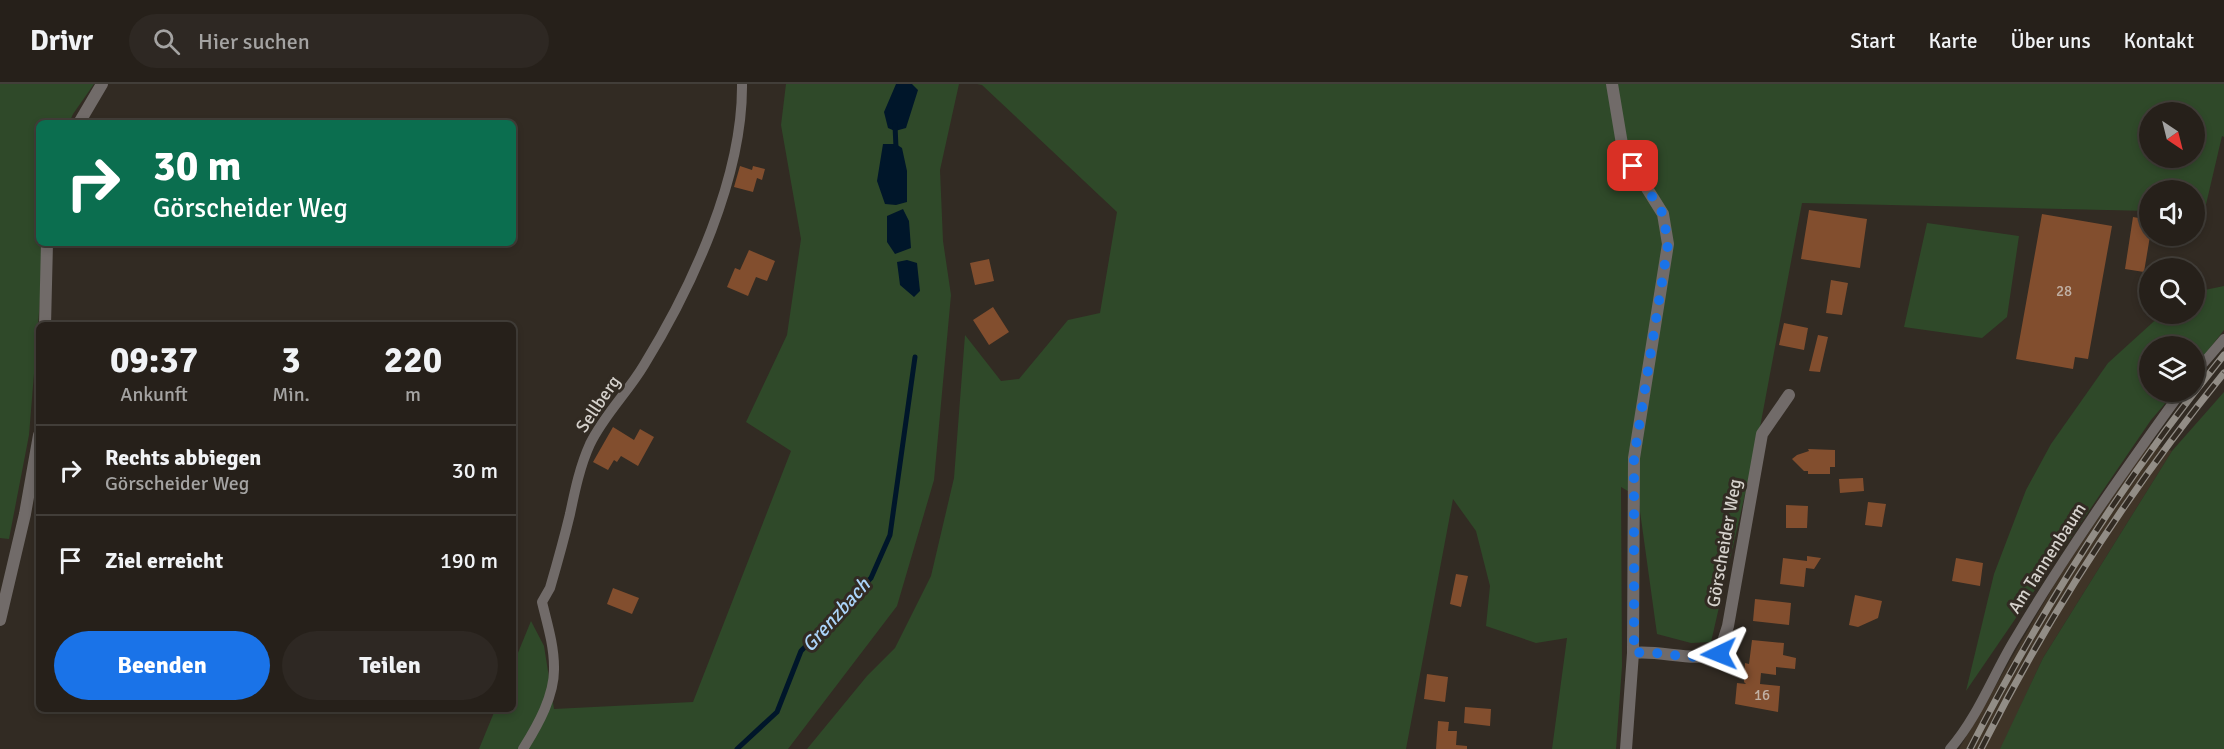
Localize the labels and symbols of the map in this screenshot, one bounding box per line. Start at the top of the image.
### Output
north arrow [2139,102,2205,168]
pin [1607,140,1658,191]
house number: 28 [2056,282,2072,300]
street label: Sellberg [571,371,625,437]
street label: Görscheider Weg [1702,477,1746,609]
street label: Am Tannenbaum [2003,499,2091,617]
water label: Grenzbach [796,572,876,657]
position arrow [1687,622,1751,686]
house number: 16 [1754,686,1770,704]

